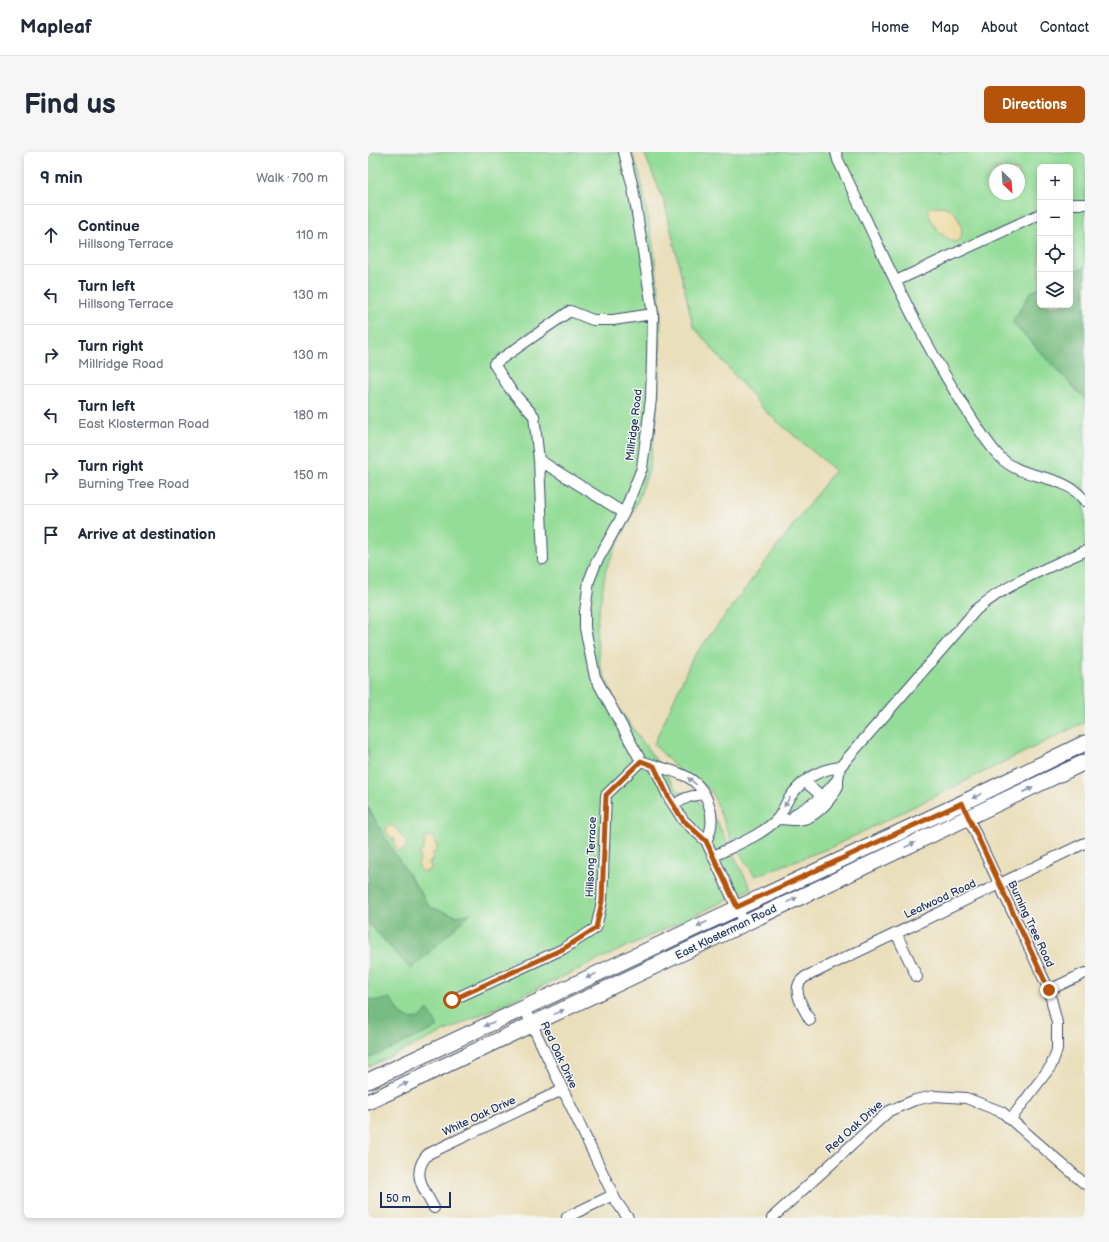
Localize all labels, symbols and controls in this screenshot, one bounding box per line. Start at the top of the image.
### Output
text: Mapleaf [20,16,92,39]
text: Home [871,19,909,36]
text: Map [931,19,959,36]
text: About [981,19,1018,36]
text: Contact [1040,19,1089,36]
button: Directions [984,86,1085,123]
text: Find us [24,88,116,121]
north arrow [989,164,1025,200]
map controls [1037,164,1073,308]
button: + [1037,164,1073,200]
text: 9 min [40,168,83,188]
text: Walk · 700 m [256,170,328,186]
button: − [1037,200,1073,236]
text: Continue [78,217,140,236]
icon: ahead [40,224,62,246]
text: 110 m [296,227,328,243]
text: Hillsong Terrace [78,236,173,252]
button: locate [1037,236,1073,272]
button: layers [1037,272,1073,308]
text: Turn left [78,277,135,296]
icon: left [40,284,62,306]
text: 130 m [293,287,328,303]
text: Hillsong Terrace [78,296,173,312]
text: Turn right [78,337,143,356]
icon: right [40,344,62,366]
text: 130 m [293,347,328,363]
text: Millridge Road [78,356,163,372]
street label: Millridge Road [623,388,645,462]
text: Turn left [78,397,135,416]
icon: left [40,404,62,426]
text: 180 m [293,407,328,423]
text: East Klosterman Road [78,416,209,432]
text: Turn right [78,457,143,476]
icon: right [40,464,62,486]
text: 150 m [294,467,328,483]
text: Burning Tree Road [78,476,189,492]
icon: arrive [40,524,62,546]
text: Arrive at destination [78,525,216,544]
one-way arrow [686,777,697,786]
one-way arrow [1022,787,1033,793]
one-way arrow [972,792,983,799]
one-way arrow [783,797,791,807]
street label: Hillsong Terrace [583,816,599,898]
one-way arrow [905,842,916,848]
street label: Leafwood Road [902,877,978,921]
street label: Burning Tree Road [1005,879,1057,969]
one-way arrow [787,897,798,903]
street label: East Klosterman Road [673,902,779,962]
one-way arrow [696,921,708,927]
one-way arrow [585,973,597,979]
route end [1040,981,1058,999]
route start [443,991,461,1009]
one-way arrow [553,1009,564,1015]
street label: Red Oak Drive [538,1019,580,1091]
one-way arrow [483,1021,495,1027]
one-way arrow [398,1082,409,1088]
street label: White Oak Drive [440,1093,518,1139]
street label: Red Oak Drive [823,1098,886,1156]
scale bar [380,1190,451,1209]
text: 50 m [386,1192,411,1205]

